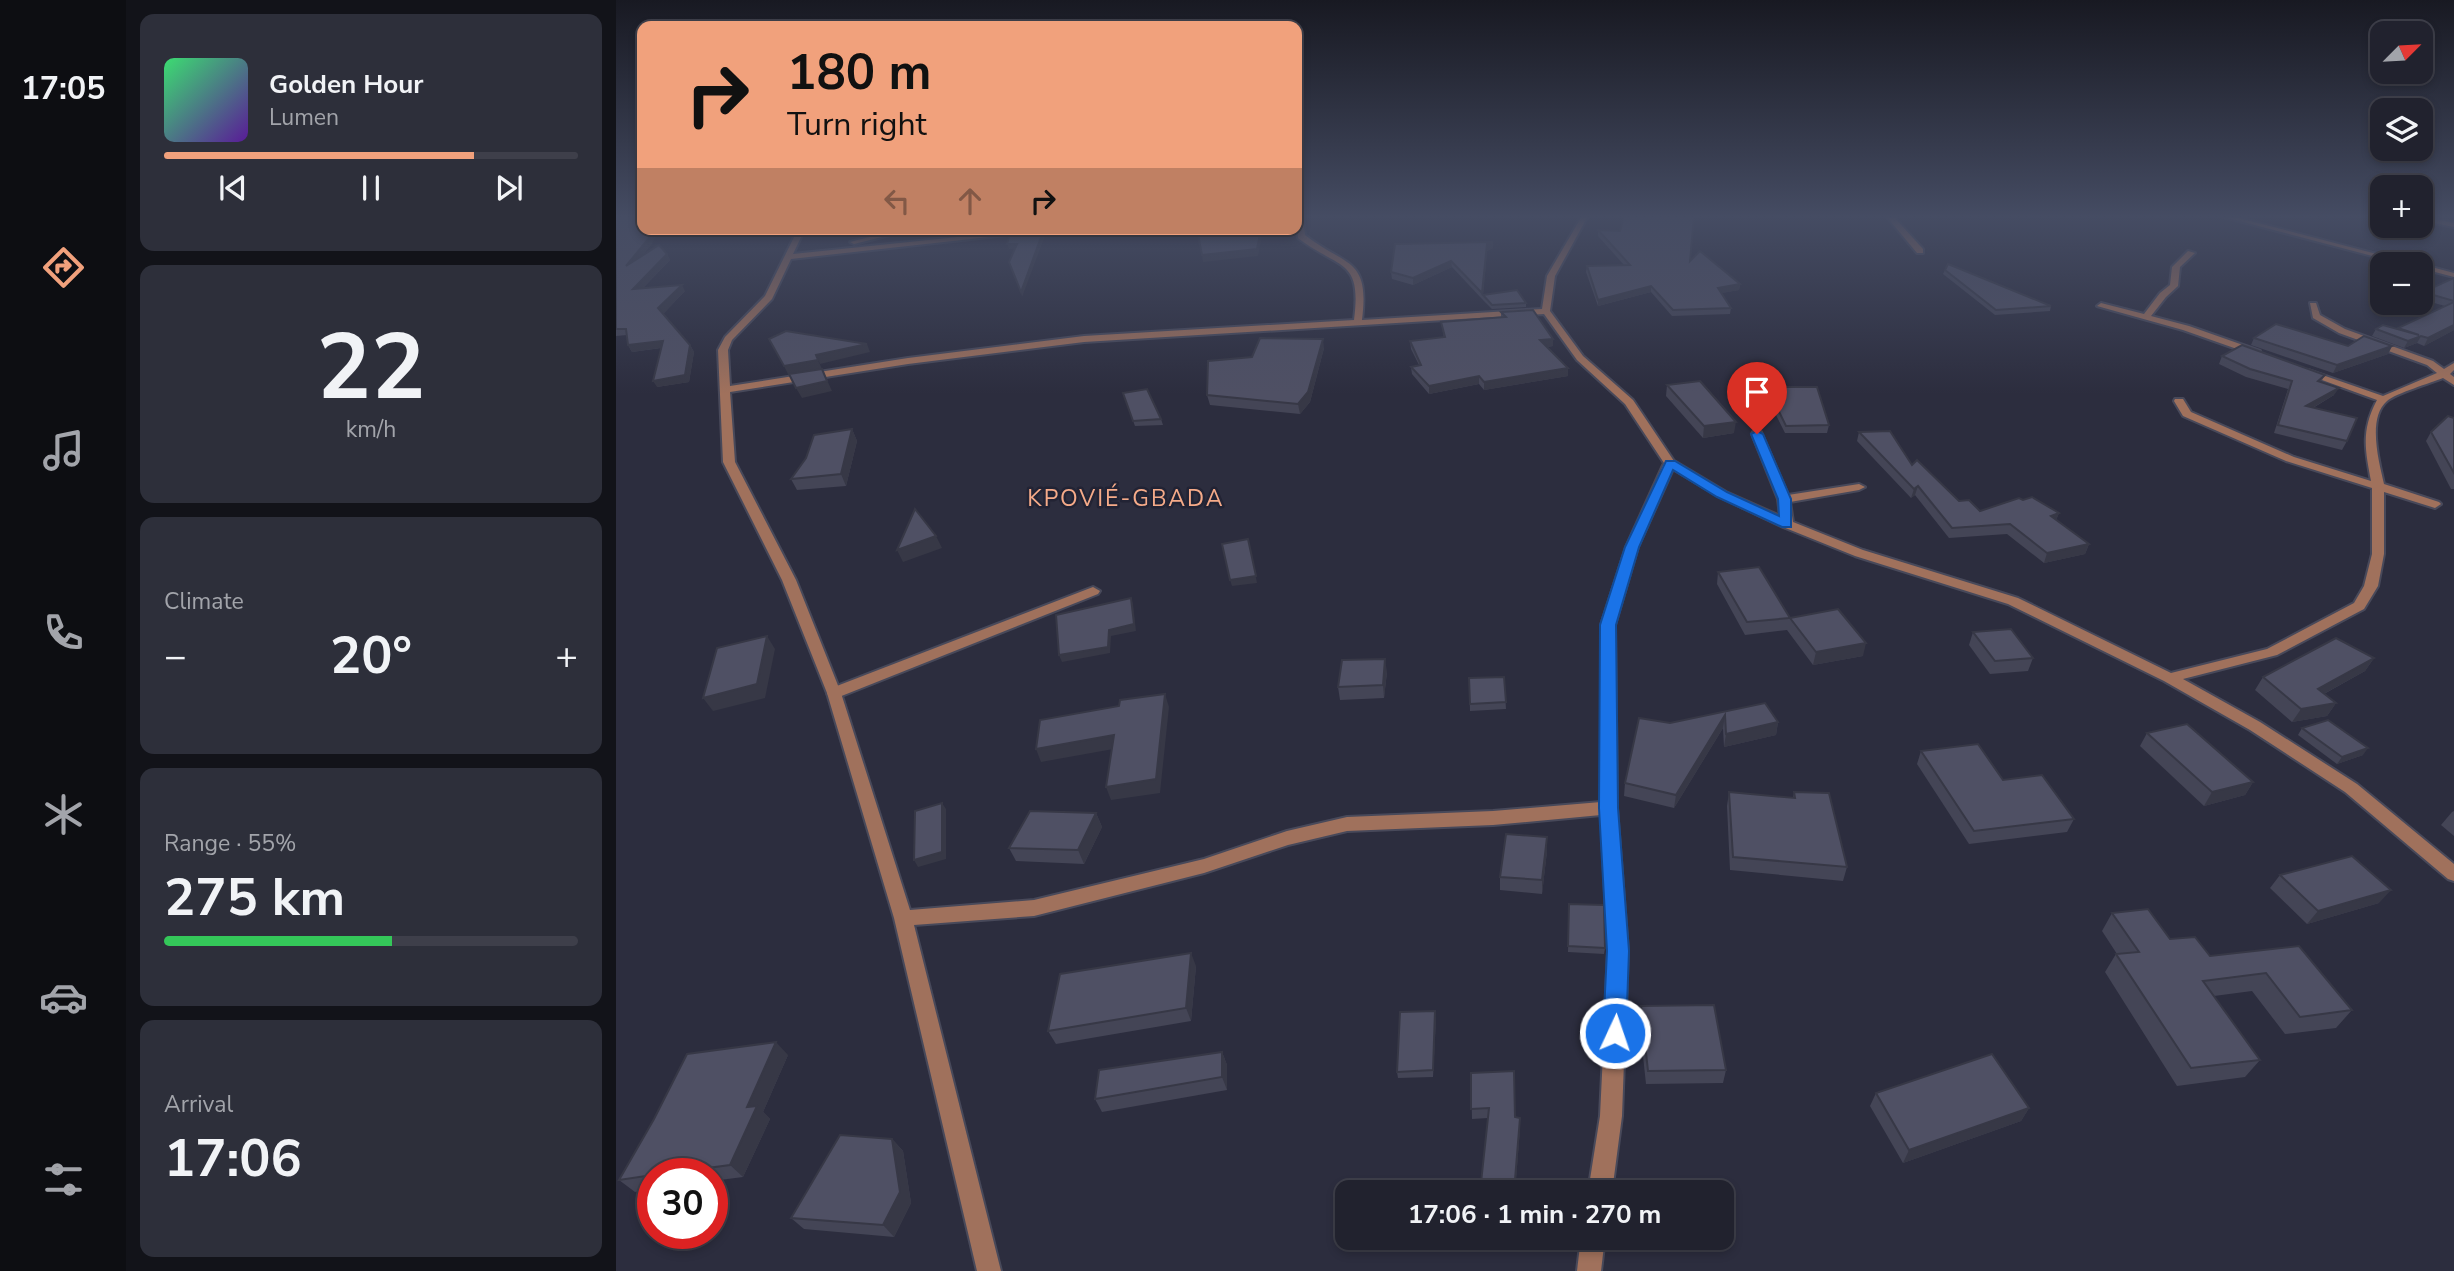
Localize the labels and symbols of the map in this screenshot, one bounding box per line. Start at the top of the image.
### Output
north arrow [2370,21,2432,84]
pin [1727,362,1787,434]
district label: KPOVIÉ-GBADA [1027,483,1225,514]
position arrow [1578,996,1652,1070]
speed limit sign: 30 [637,1158,728,1249]

